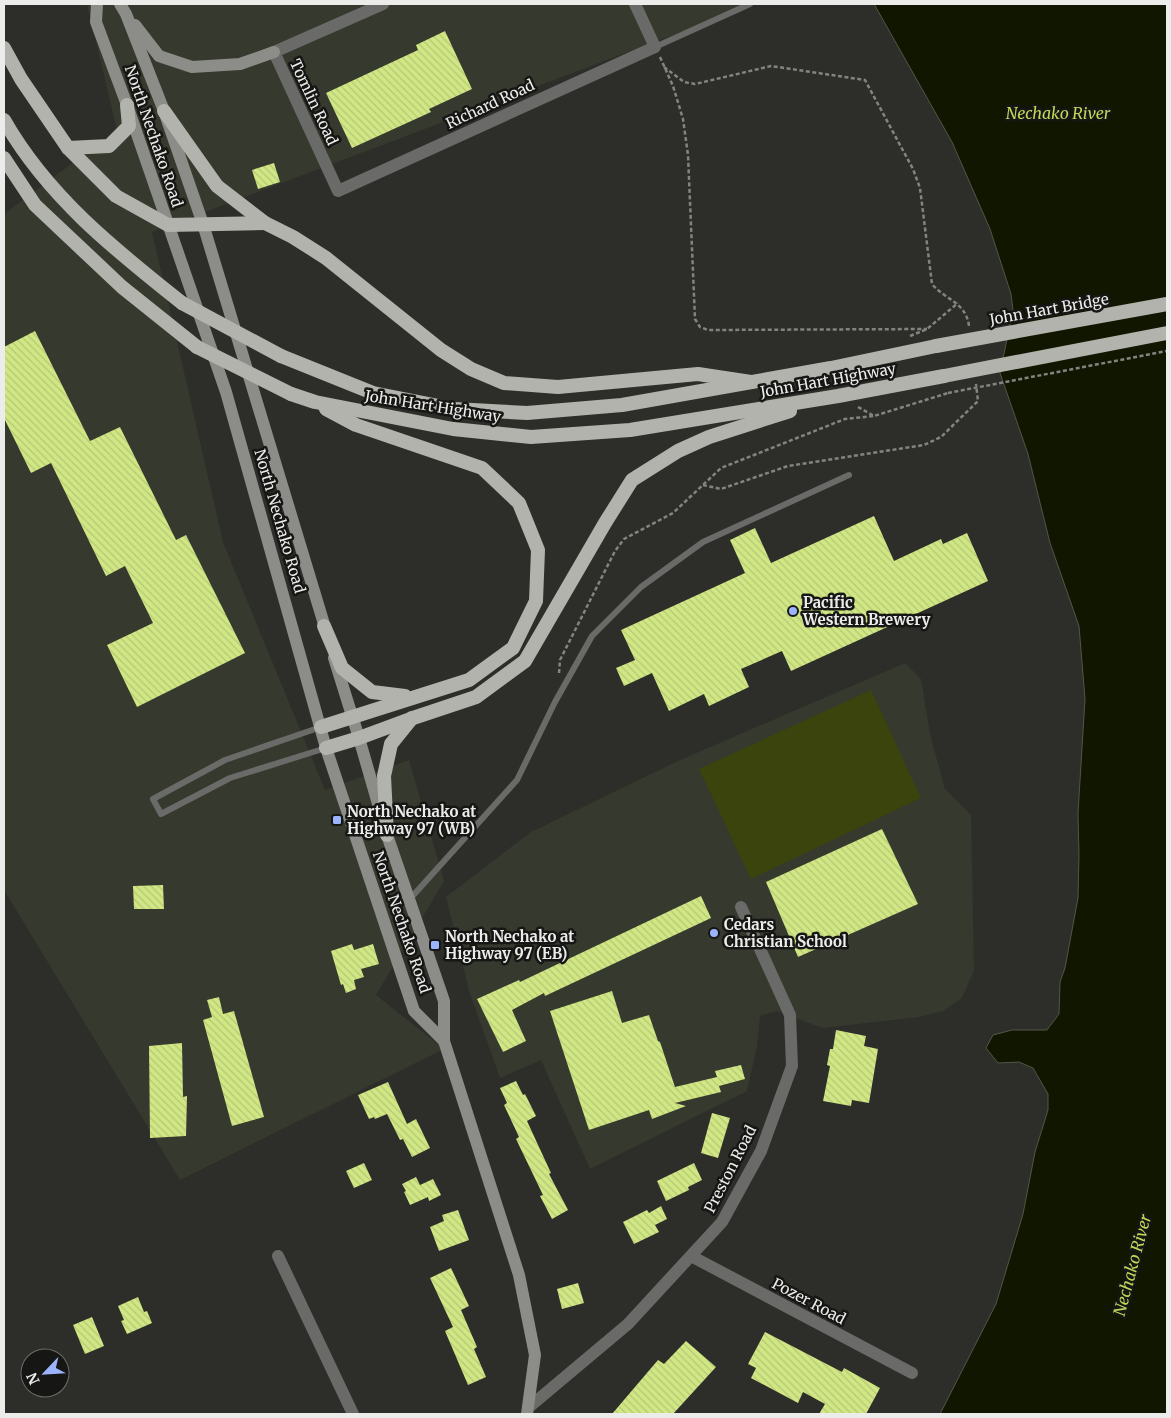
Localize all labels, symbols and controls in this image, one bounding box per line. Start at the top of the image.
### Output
street label: Tomlin Road [286,56,342,148]
street label: North Nechako Road [121,63,187,209]
street label: Richard Road [443,75,537,133]
water label: Nechako River [1006,103,1111,123]
street label: John Hart Bridge [987,289,1110,329]
street label: John Hart Highway [758,359,898,401]
street label: John Hart Highway [363,386,503,426]
street label: North Nechako Road [250,447,310,595]
place label: Pacific Western Brewery [802,593,930,629]
marker: Pacific Western Brewery [787,605,799,617]
place label: North Nechako at Highway 97 (WB) [347,802,476,838]
marker: North Nechako at Highway 97 (WB) [331,814,343,826]
street label: North Nechako Road [369,849,435,995]
place label: Cedars Christian School [724,915,847,951]
place label: North Nechako at Highway 97 (EB) [445,927,574,963]
marker: Cedars Christian School [708,927,720,939]
marker: North Nechako at Highway 97 (EB) [429,939,441,951]
street label: Preston Road [700,1122,760,1216]
water label: Nechako River [1109,1211,1155,1318]
street label: Pozer Road [769,1274,849,1328]
north arrow [20,1348,70,1398]
text: N [23,1370,44,1387]

